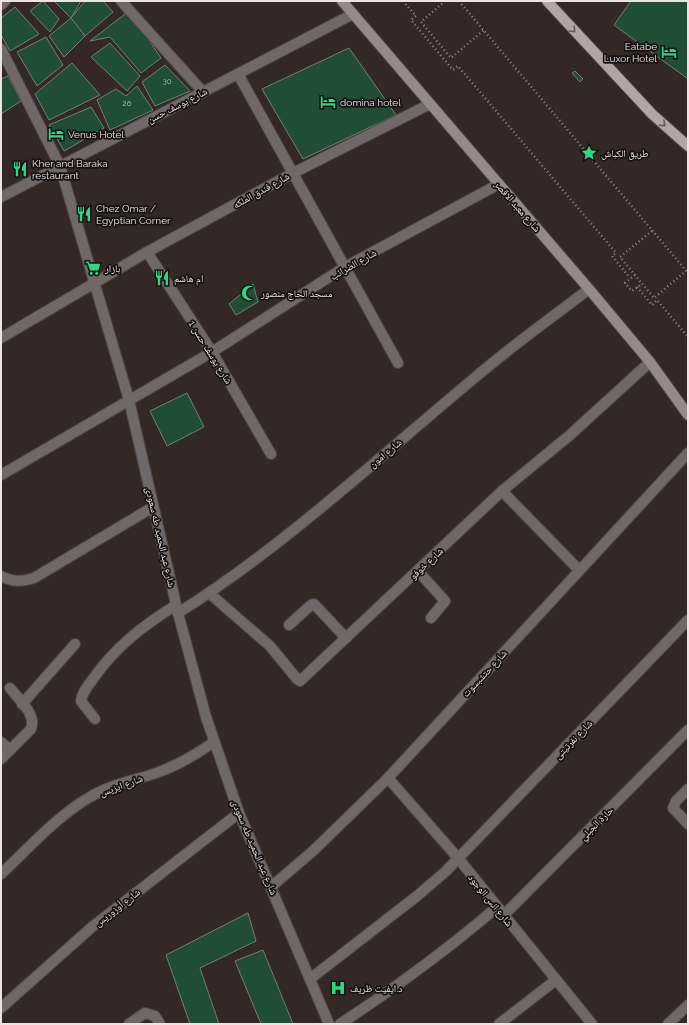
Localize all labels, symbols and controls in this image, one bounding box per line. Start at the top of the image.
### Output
one-way arrow [569,25,576,33]
place label: Eatabe Luxor Hotel [604,41,657,64]
hotel icon: Eatabe Luxor Hotel [660,43,678,61]
house number: 30 [162,76,172,86]
street label: شارع يوسف حسن [145,85,210,126]
hotel icon: domina hotel [319,93,337,111]
place label: domina hotel [340,97,401,108]
house number: 26 [123,98,132,108]
one-way arrow [658,119,666,127]
hotel icon: Venus Hotel [47,125,65,143]
place label: Venus Hotel [68,129,124,140]
place icon: طريق الكباش [580,144,598,162]
place label: طريق الكباش [601,148,649,160]
place label: Kher and Baraka restaurant [32,158,108,181]
restaurant icon: Kher and Baraka restaurant [11,160,29,178]
street label: شارع فندق الملكه [231,170,292,211]
street label: شارع معبد الاقصر [491,178,543,235]
place label: Chez Omar / Egyptian Corner [96,203,171,226]
restaurant icon: Chez Omar / Egyptian Corner [75,205,93,223]
street label: شارع الضرائب [328,247,379,283]
supermarket icon: بازار [84,259,102,277]
place label: بازار [104,263,121,274]
restaurant icon: ام هاشم [153,269,171,287]
place label: ام هاشم [174,273,203,286]
mosque icon: مسجد الحاج منصور [240,284,258,302]
place label: مسجد الحاج منصور [260,288,333,300]
street label: شارع يوسف حسن 1 [186,319,235,387]
street label: شارع امون [367,436,405,471]
street label: شارع عبد الحميد طه سعودى [143,486,177,589]
street label: شارع خوفو [407,545,446,582]
street label: شارع حتشبسوت [460,647,510,700]
street label: شارع نفرتيتى [552,717,596,762]
street label: شارع ايزيس [98,772,145,799]
street label: شارع عبد الحميد طه سعودى [229,798,280,897]
street label: حارة الجبلي [577,804,618,844]
street label: شارع انس الوجود [465,872,515,930]
street label: شارع أوزوريس [92,885,143,929]
hospital icon: د.ايفيت ظريف [329,979,347,997]
place label: د.ايفيت ظريف [350,983,402,994]

